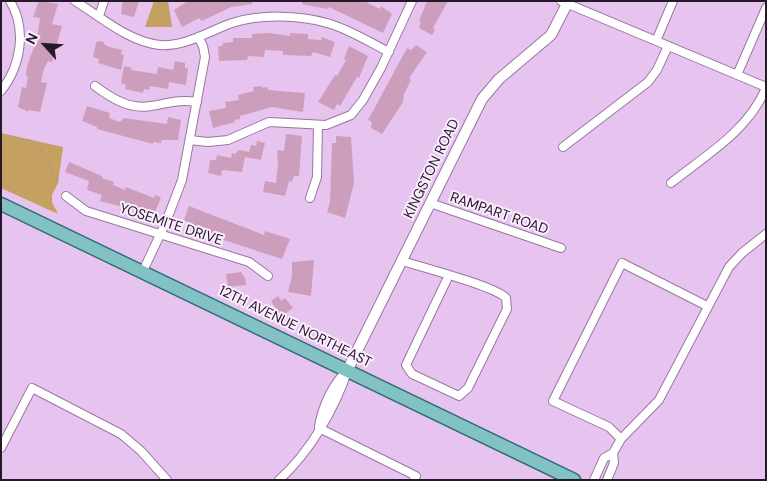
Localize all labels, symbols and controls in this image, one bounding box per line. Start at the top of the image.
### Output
north arrow [20,20,70,70]
text: N [21,30,42,47]
street label: KINGSTON ROAD [401,117,463,221]
street label: RAMPART ROAD [448,189,550,239]
street label: YOSEMITE DRIVE [117,200,225,250]
street label: 12TH AVENUE NORTHEAST [216,283,374,371]

